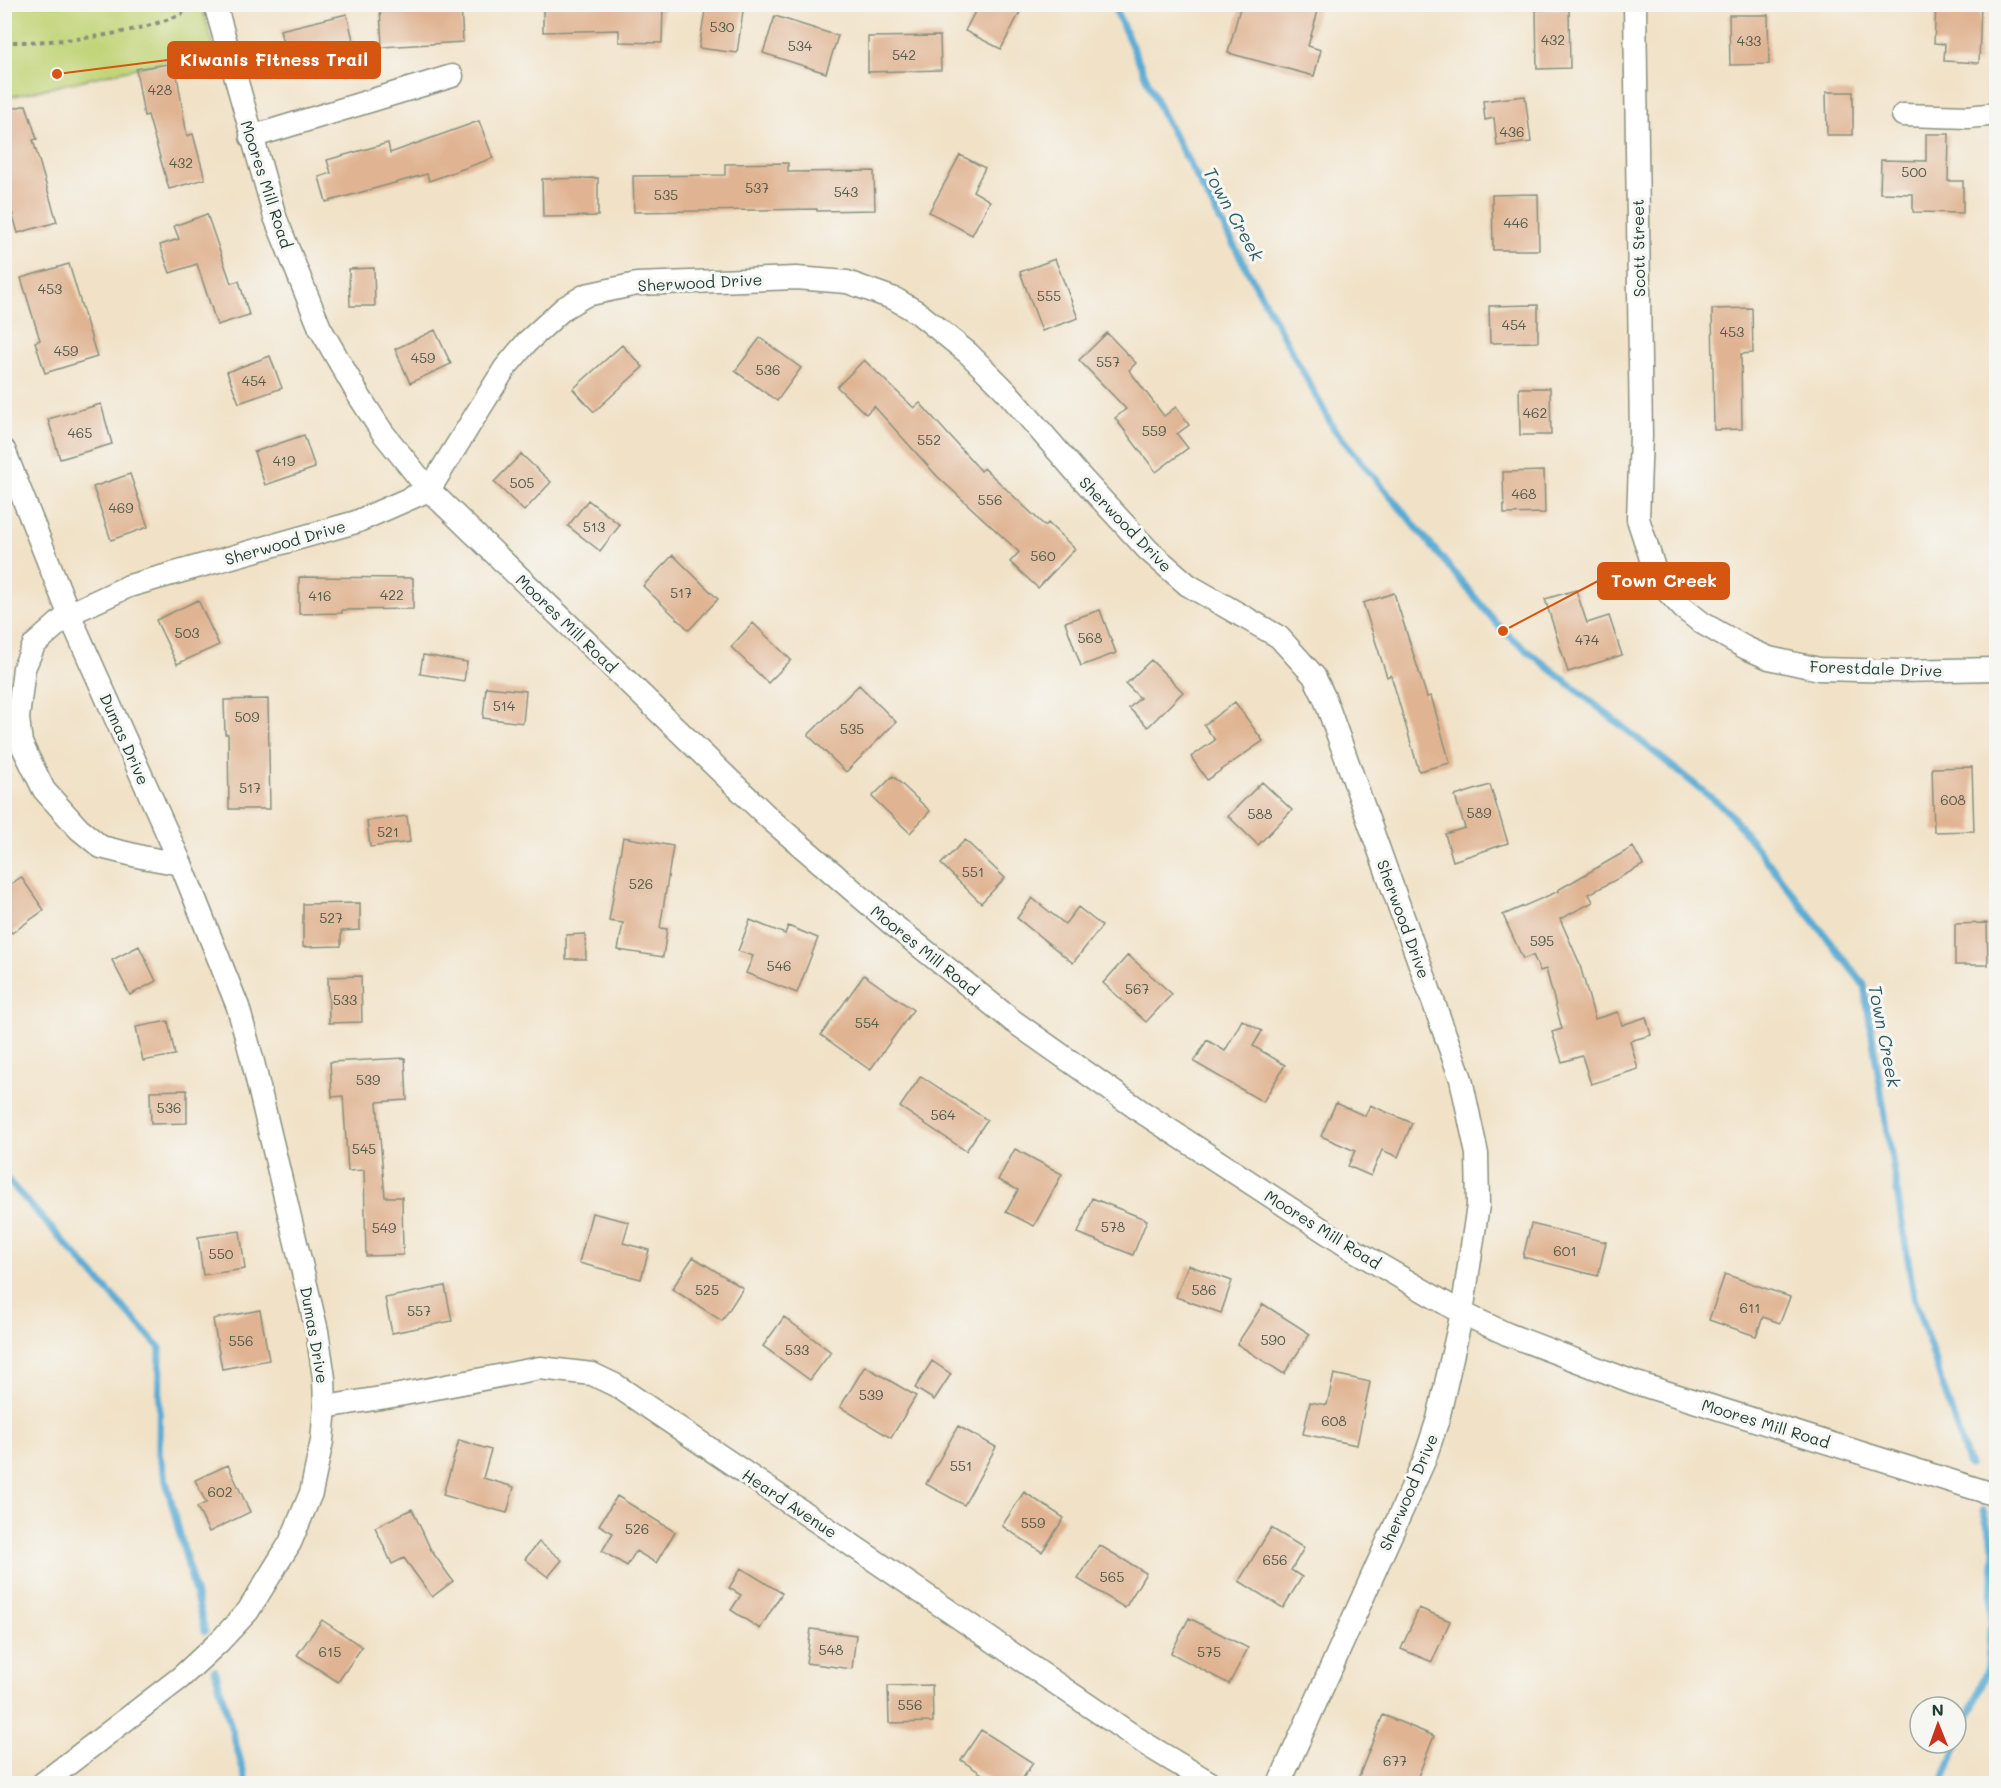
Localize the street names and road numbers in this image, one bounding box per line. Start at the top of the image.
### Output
street label: Moores Mill Road [236,117,298,251]
street label: Scott Street [1627,199,1649,297]
street label: Sherwood Drive [637,268,763,296]
street label: Sherwood Drive [1075,472,1177,576]
street label: Sherwood Drive [222,515,348,569]
street label: Moores Mill Road [512,569,622,677]
street label: Forestdale Drive [1809,655,1943,681]
street label: Dumas Drive [96,690,154,788]
street label: Sherwood Drive [1373,857,1435,981]
street label: Moores Mill Road [867,900,983,1000]
street label: Moores Mill Road [1261,1185,1385,1273]
street label: Dumas Drive [296,1285,334,1385]
street label: Moores Mill Road [1699,1393,1833,1453]
street label: Sherwood Drive [1374,1430,1442,1554]
street label: Heard Avenue [739,1464,841,1542]

